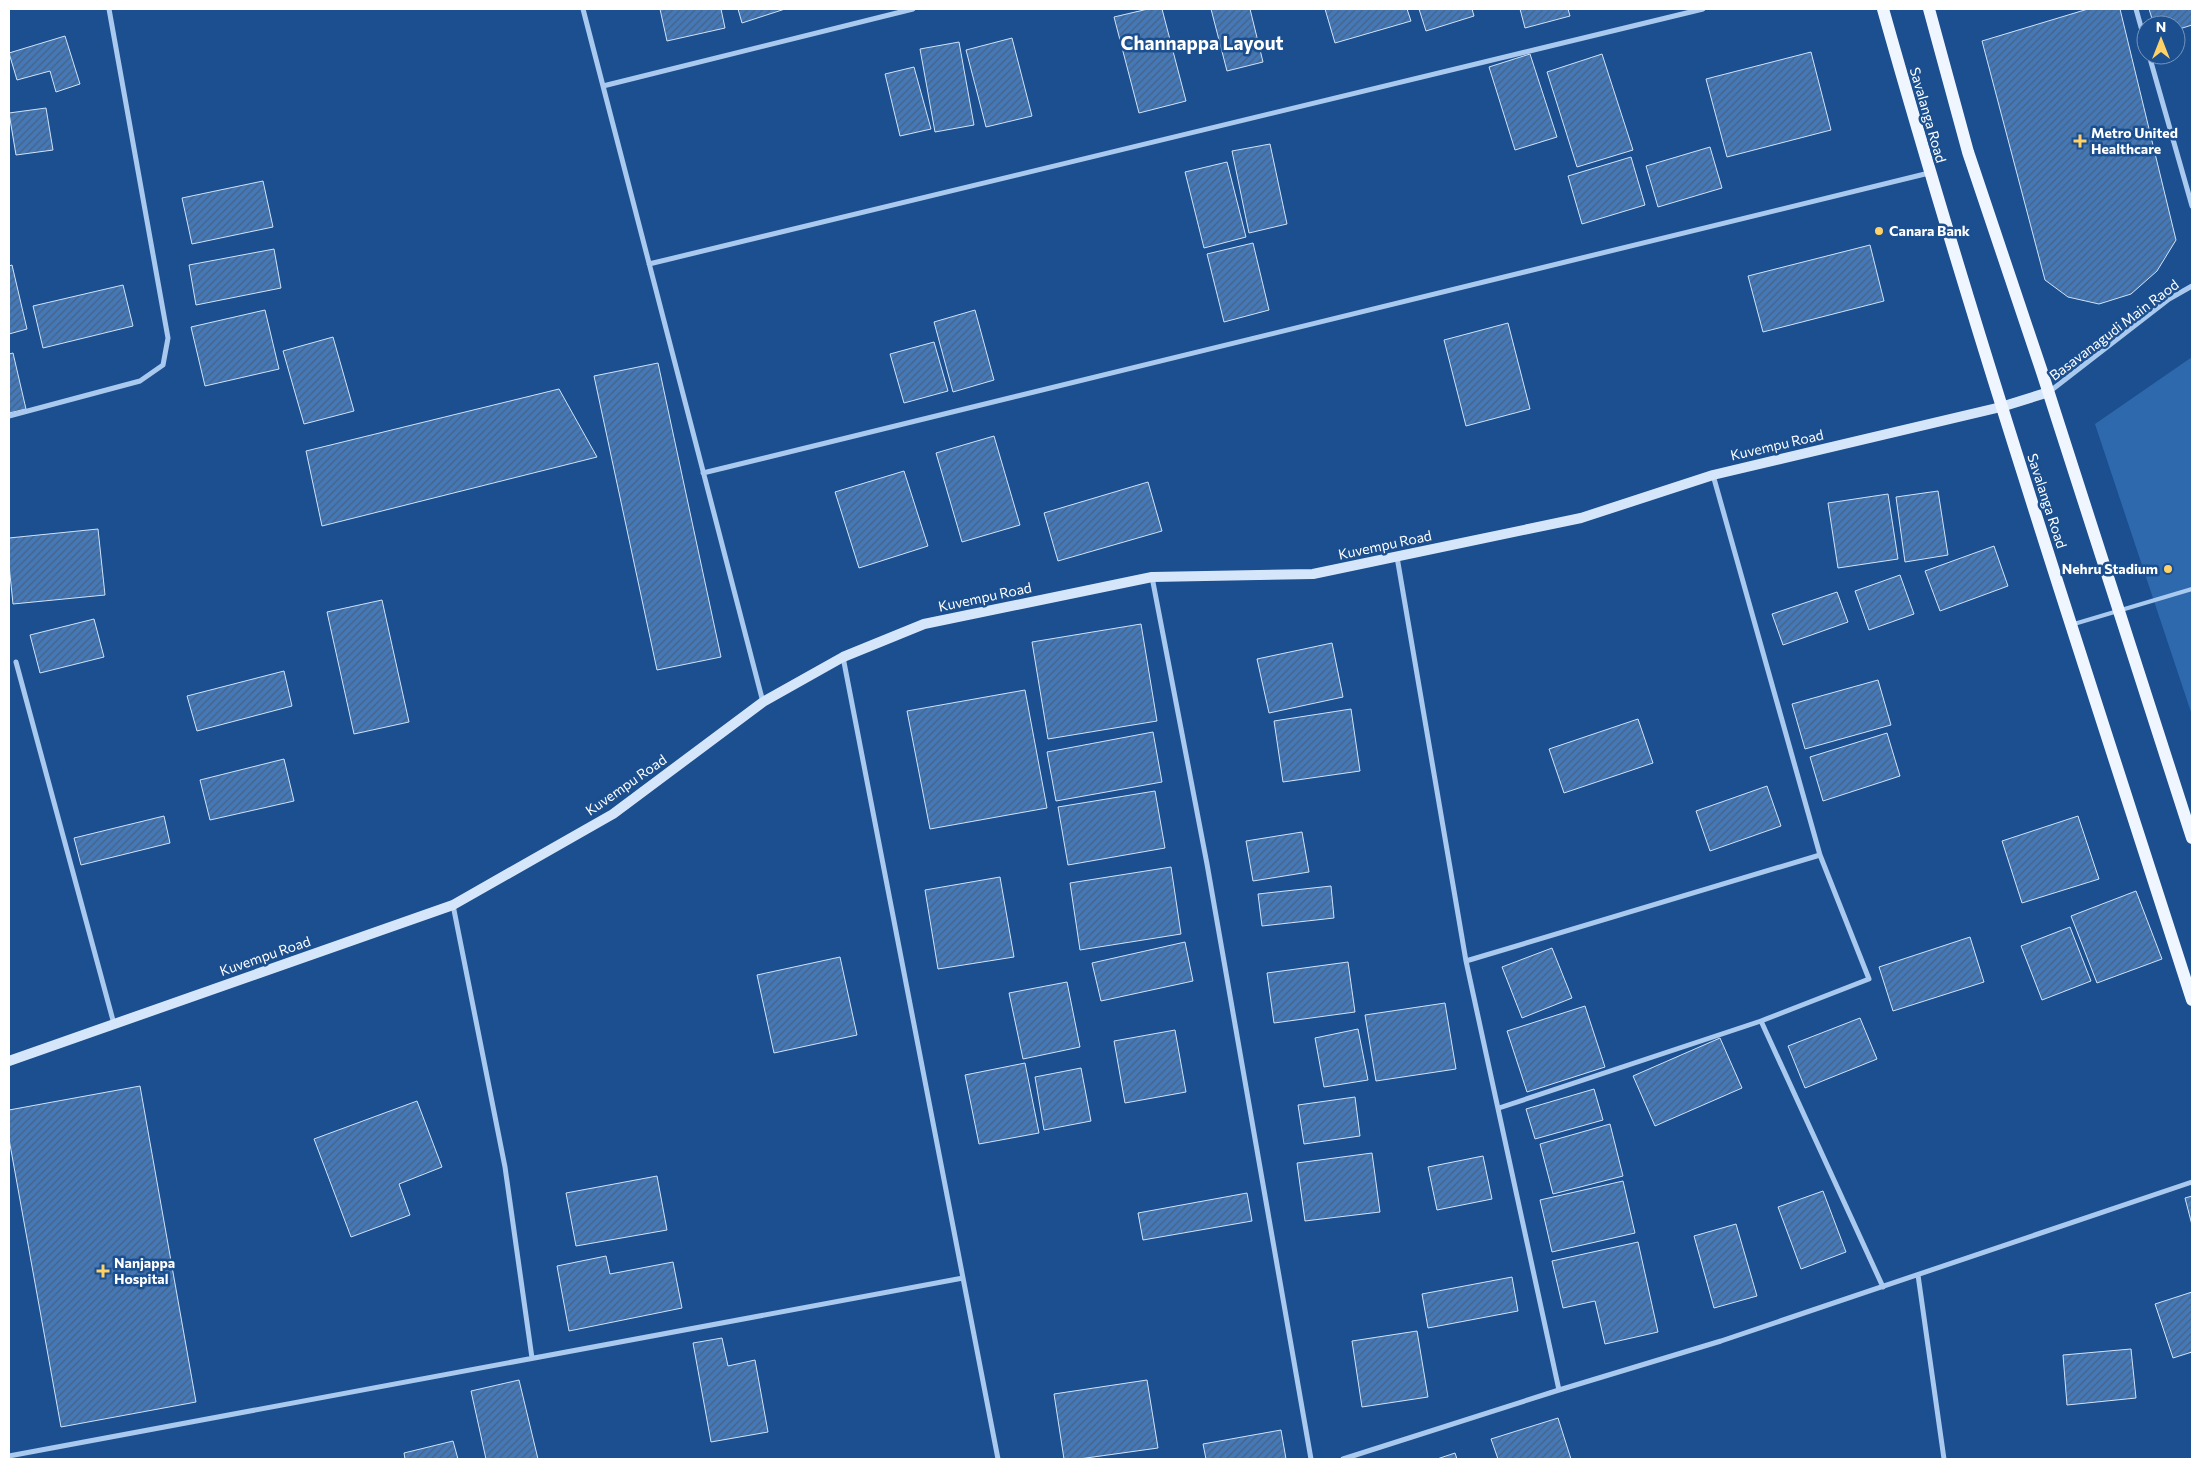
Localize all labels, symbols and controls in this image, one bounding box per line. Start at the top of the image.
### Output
north arrow [2136,15,2186,65]
text: N [2156,18,2166,35]
district label: Channappa Layout [1120,31,1284,54]
street label: Savalanga Road [1907,65,1950,165]
place label: Metro United Healthcare [2091,124,2178,157]
marker: Metro United Healthcare [2073,134,2087,148]
place label: Canara Bank [1889,222,1970,239]
marker: Canara Bank [1873,225,1885,237]
street label: Basavanagudi Main Raod [2046,275,2182,384]
street label: Kuvempu Road [1729,426,1825,463]
street label: Savalanga Road [2024,451,2071,550]
street label: Kuvempu Road [1337,526,1433,563]
place label: Nehru Stadium [2062,560,2158,577]
marker: Nehru Stadium [2162,563,2174,575]
street label: Kuvempu Road [937,578,1033,615]
street label: Kuvempu Road [582,750,670,819]
street label: Kuvempu Road [217,932,313,979]
place label: Nanjappa Hospital [114,1254,175,1287]
marker: Nanjappa Hospital [96,1264,110,1278]

